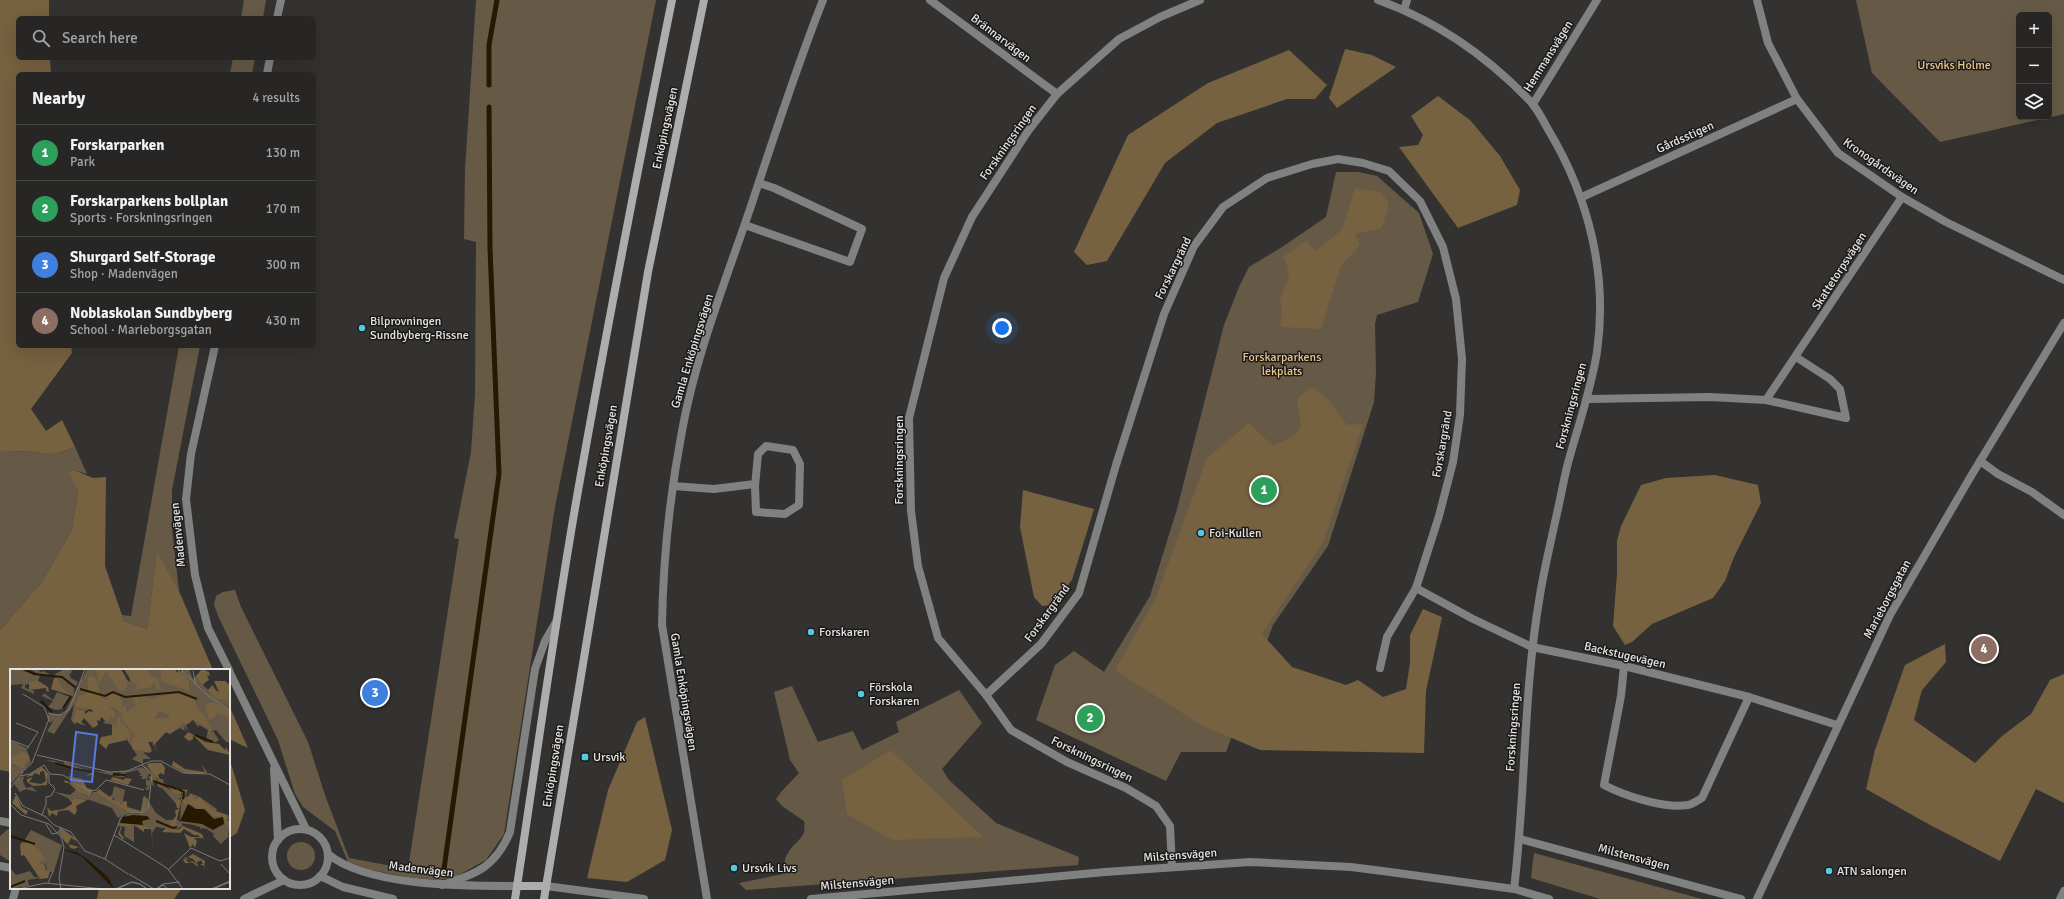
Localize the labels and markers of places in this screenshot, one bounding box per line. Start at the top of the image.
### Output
place label: Bilprovningen Sundbyberg-Rissne [370,314,469,343]
marker: Bilprovningen Sundbyberg-Rissne [357,323,367,333]
pin: 1 [1251,475,1277,505]
place label: Foi-Kullen [1209,526,1261,541]
marker: Foi-Kullen [1196,528,1206,538]
place label: Forskaren [819,625,870,640]
marker: Forskaren [806,627,816,637]
pin: 4 [1971,634,1997,664]
pin: 3 [362,678,388,708]
place label: Förskola Forskaren [869,680,920,709]
marker: Förskola Forskaren [856,689,866,699]
pin: 2 [1077,703,1103,733]
place label: Ursvik [593,750,625,765]
marker: Ursvik [580,752,590,762]
place label: Ursvik Livs [742,861,797,876]
marker: Ursvik Livs [729,863,739,873]
place label: ATN salongen [1837,864,1907,879]
marker: ATN salongen [1824,866,1834,876]

